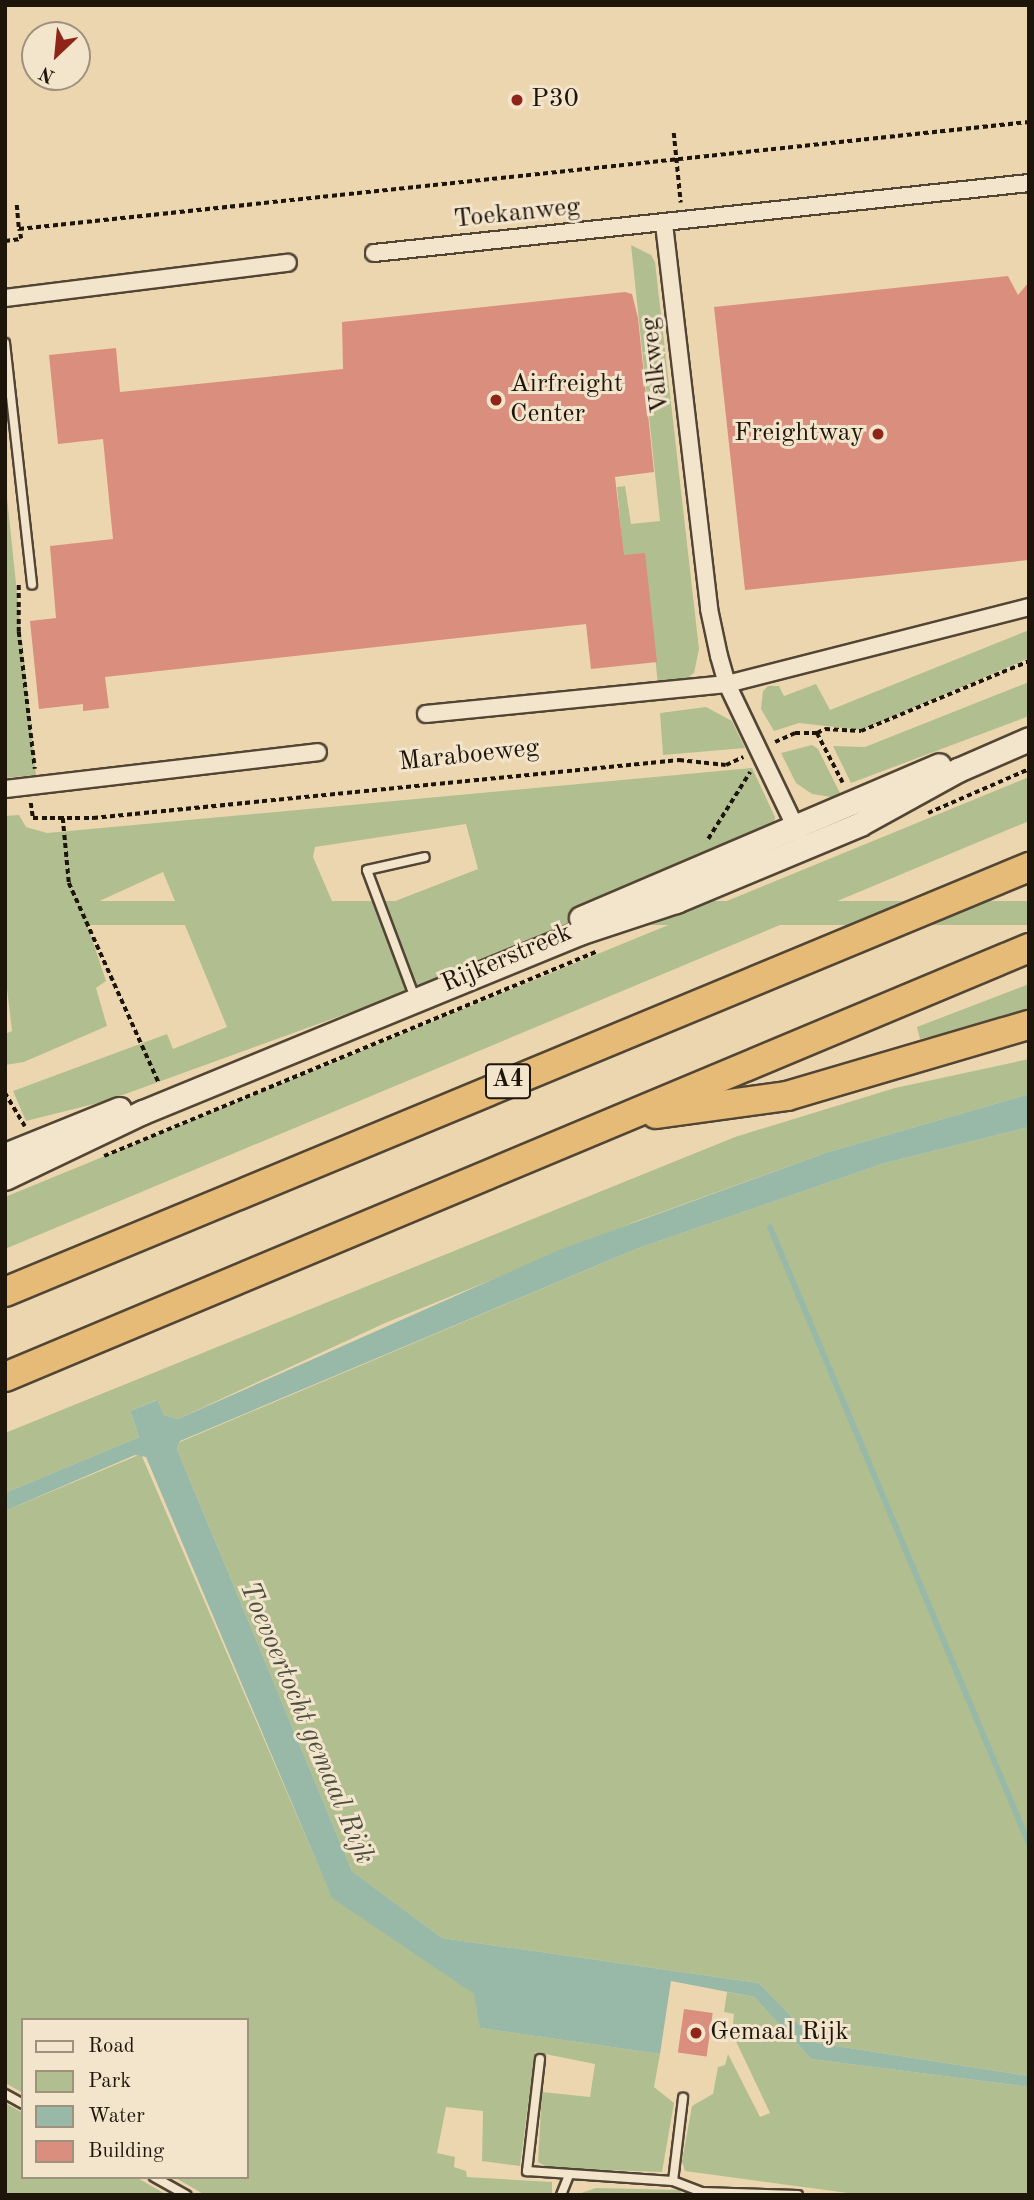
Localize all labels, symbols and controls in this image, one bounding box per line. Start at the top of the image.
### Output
north arrow [21,21,91,91]
text: N [37,62,58,85]
place label: P30 [531,84,579,116]
marker: P30 [509,92,525,108]
street label: Toekanweg [452,192,582,236]
street label: Valkweg [635,315,677,415]
place label: Airfreight Center [510,369,623,430]
marker: Airfreight Center [488,392,504,408]
place label: Freightway [734,418,864,450]
marker: Freightway [870,426,886,442]
street label: Maraboeweg [397,733,541,779]
street label: Rijkerstreek [437,918,577,1000]
road number: A4 [484,1060,532,1101]
water label: Toevoertocht gemaal Rijk [231,1576,381,1870]
place label: Gemaal Rijk [710,2017,849,2049]
legend [21,2018,248,2179]
marker: Gemaal Rijk [688,2025,704,2041]
text: Road [88,2036,135,2057]
text: Park [88,2071,131,2092]
text: Water [88,2106,145,2127]
text: Building [88,2141,164,2162]

